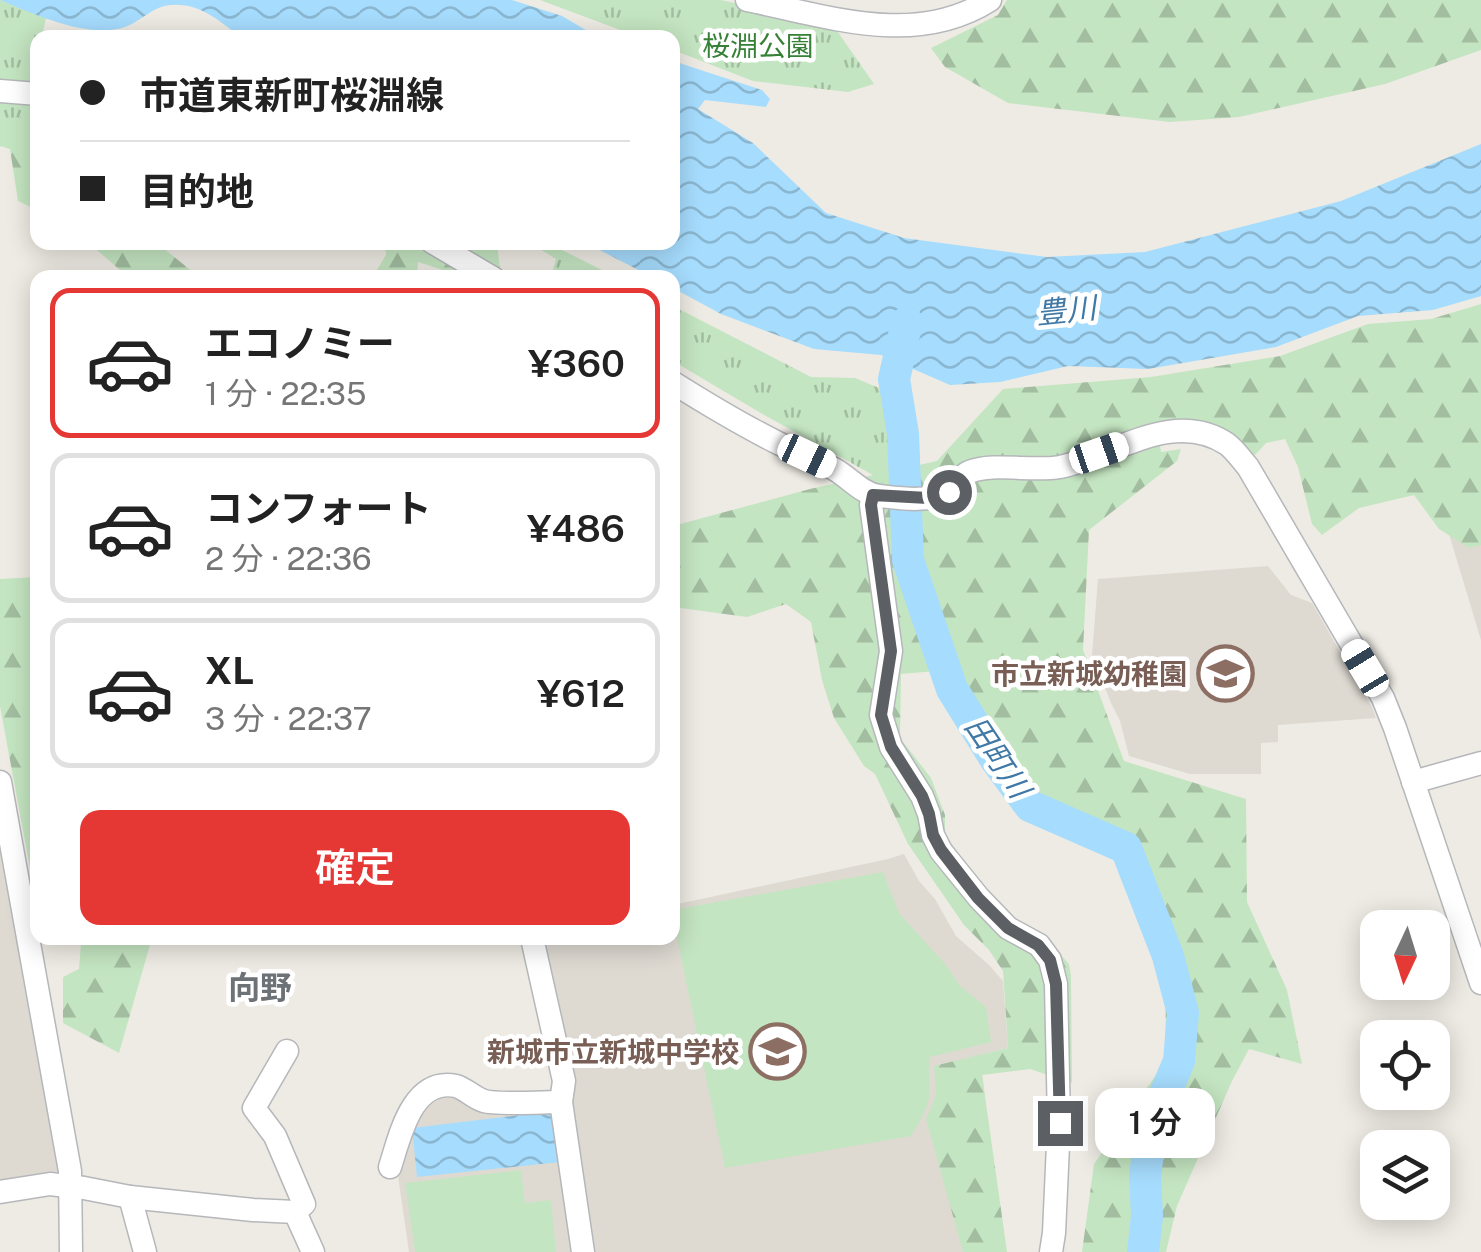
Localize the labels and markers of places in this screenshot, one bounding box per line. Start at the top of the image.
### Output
school or university icon: 市立新城幼稚園 [1196,643,1256,703]
place label: 市立新城幼稚園 [991,657,1187,690]
school or university icon: 新城市立新城中学校 [748,1021,808,1081]
place label: 新城市立新城中学校 [487,1035,739,1068]

